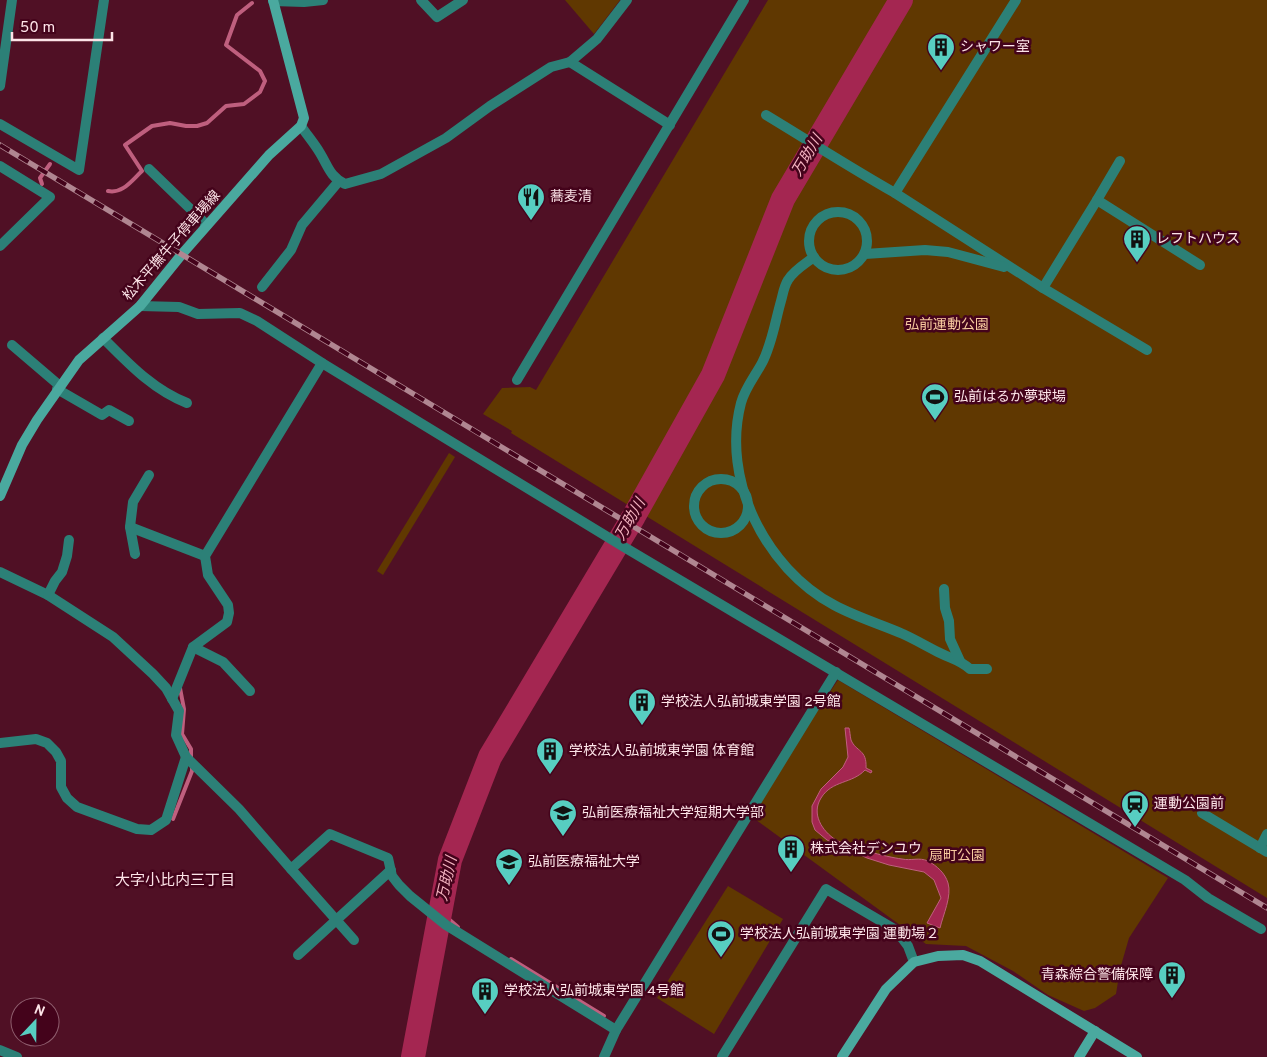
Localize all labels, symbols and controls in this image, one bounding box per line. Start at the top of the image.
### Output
scale bar [12,10,112,42]
text: 50 m [20,19,55,38]
building icon: シャワー室 [926,32,956,71]
place label: シャワー室 [960,39,1030,56]
water label: 万助川 [788,130,829,180]
restaurant icon: 蕎麦清 [516,182,546,221]
street label: 松木平撫牛子停車場線 [120,188,224,304]
place label: 蕎麦清 [550,189,592,206]
building icon: レフトハウス [1122,224,1152,263]
place label: レフトハウス [1156,231,1240,248]
park label: 弘前運動公園 [905,316,989,334]
sports icon: 弘前はるか夢球場 [920,382,950,421]
place label: 弘前はるか夢球場 [954,388,1066,406]
water label: 万助川 [612,494,651,544]
building icon: 学校法人弘前城東学園 2号館 [627,687,657,726]
place label: 学校法人弘前城東学園 2号館 [661,693,841,711]
building icon: 学校法人弘前城東学園 体育館 [535,736,565,775]
place label: 学校法人弘前城東学園 体育館 [569,742,754,760]
station icon: 運動公園前 [1120,789,1150,828]
place label: 運動公園前 [1154,795,1224,813]
school or university icon: 弘前医療福祉大学短期大学部 [548,798,578,837]
place label: 弘前医療福祉大学短期大学部 [582,804,764,822]
building icon: 株式会社デンユウ [776,834,806,873]
place label: 株式会社デンユウ [810,841,922,858]
school or university icon: 弘前医療福祉大学 [494,847,524,886]
park label: 扇町公園 [929,848,985,865]
water label: 万助川 [434,853,463,903]
place label: 弘前医療福祉大学 [528,853,640,871]
district label: 大字小比内三丁目 [115,872,235,891]
sports icon: 学校法人弘前城東学園 運動場２ [706,919,736,958]
place label: 学校法人弘前城東学園 運動場２ [740,925,939,943]
building icon: 青森綜合警備保障 [1157,960,1187,999]
place label: 青森綜合警備保障 [1041,967,1153,984]
building icon: 学校法人弘前城東学園 4号館 [470,976,500,1015]
place label: 学校法人弘前城東学園 4号館 [504,982,684,1000]
north arrow [10,997,60,1047]
text: N [31,1002,47,1021]

